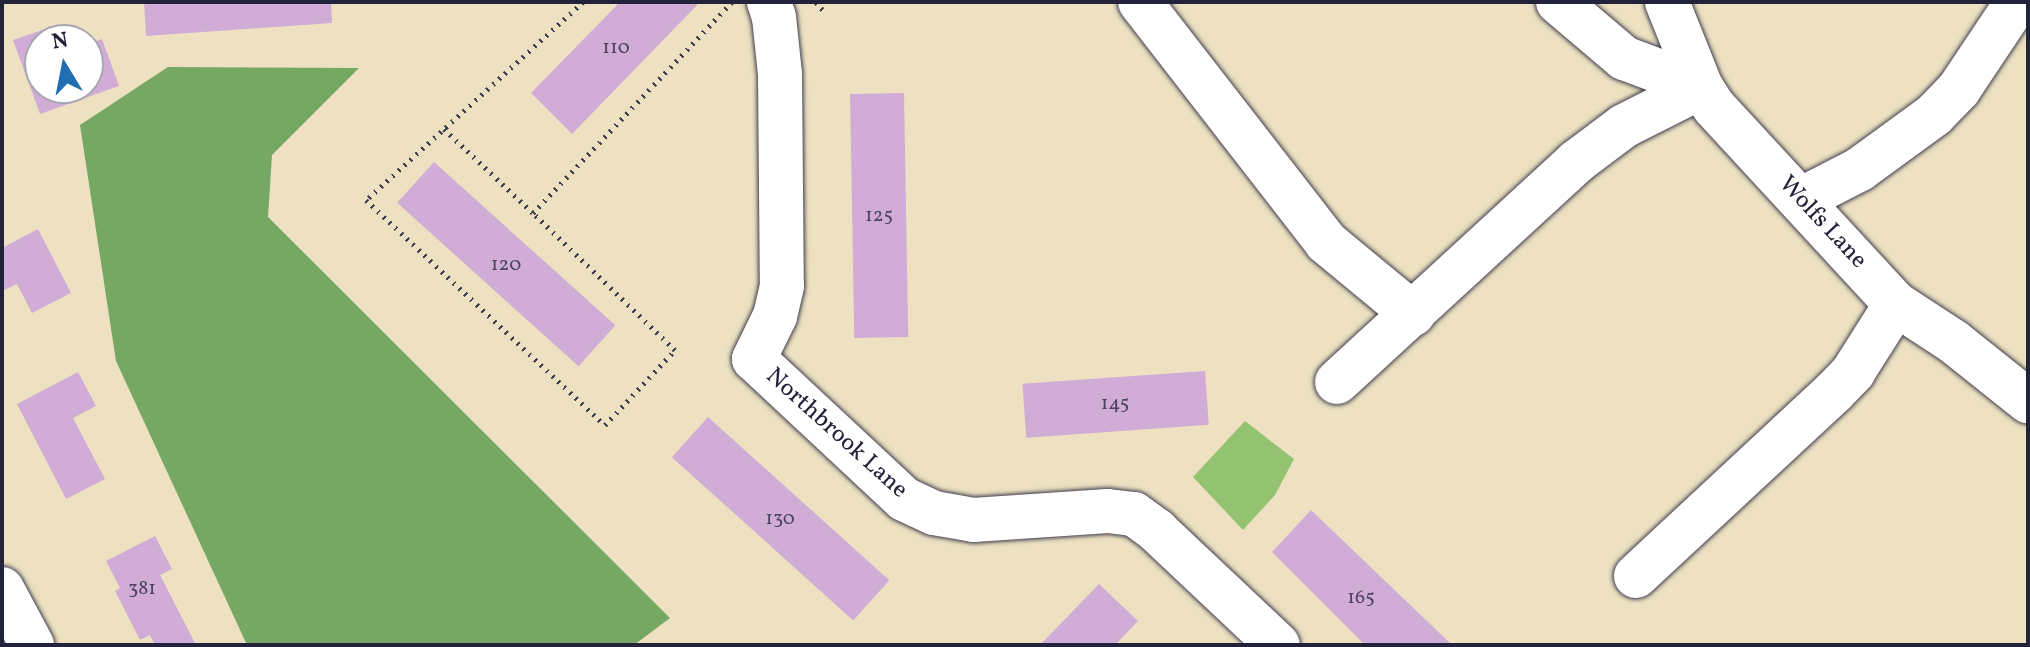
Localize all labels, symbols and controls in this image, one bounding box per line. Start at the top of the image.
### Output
north arrow [24,24,104,104]
text: N [50,25,71,58]
house number: 110 [602,36,630,60]
street label: Wolfs Lane [1772,171,1872,275]
house number: 125 [865,204,893,228]
house number: 120 [491,253,521,277]
street label: Northbrook Lane [759,363,913,505]
house number: 145 [1101,392,1129,416]
house number: 130 [765,507,795,531]
house number: 381 [128,577,156,601]
house number: 165 [1347,586,1375,610]

